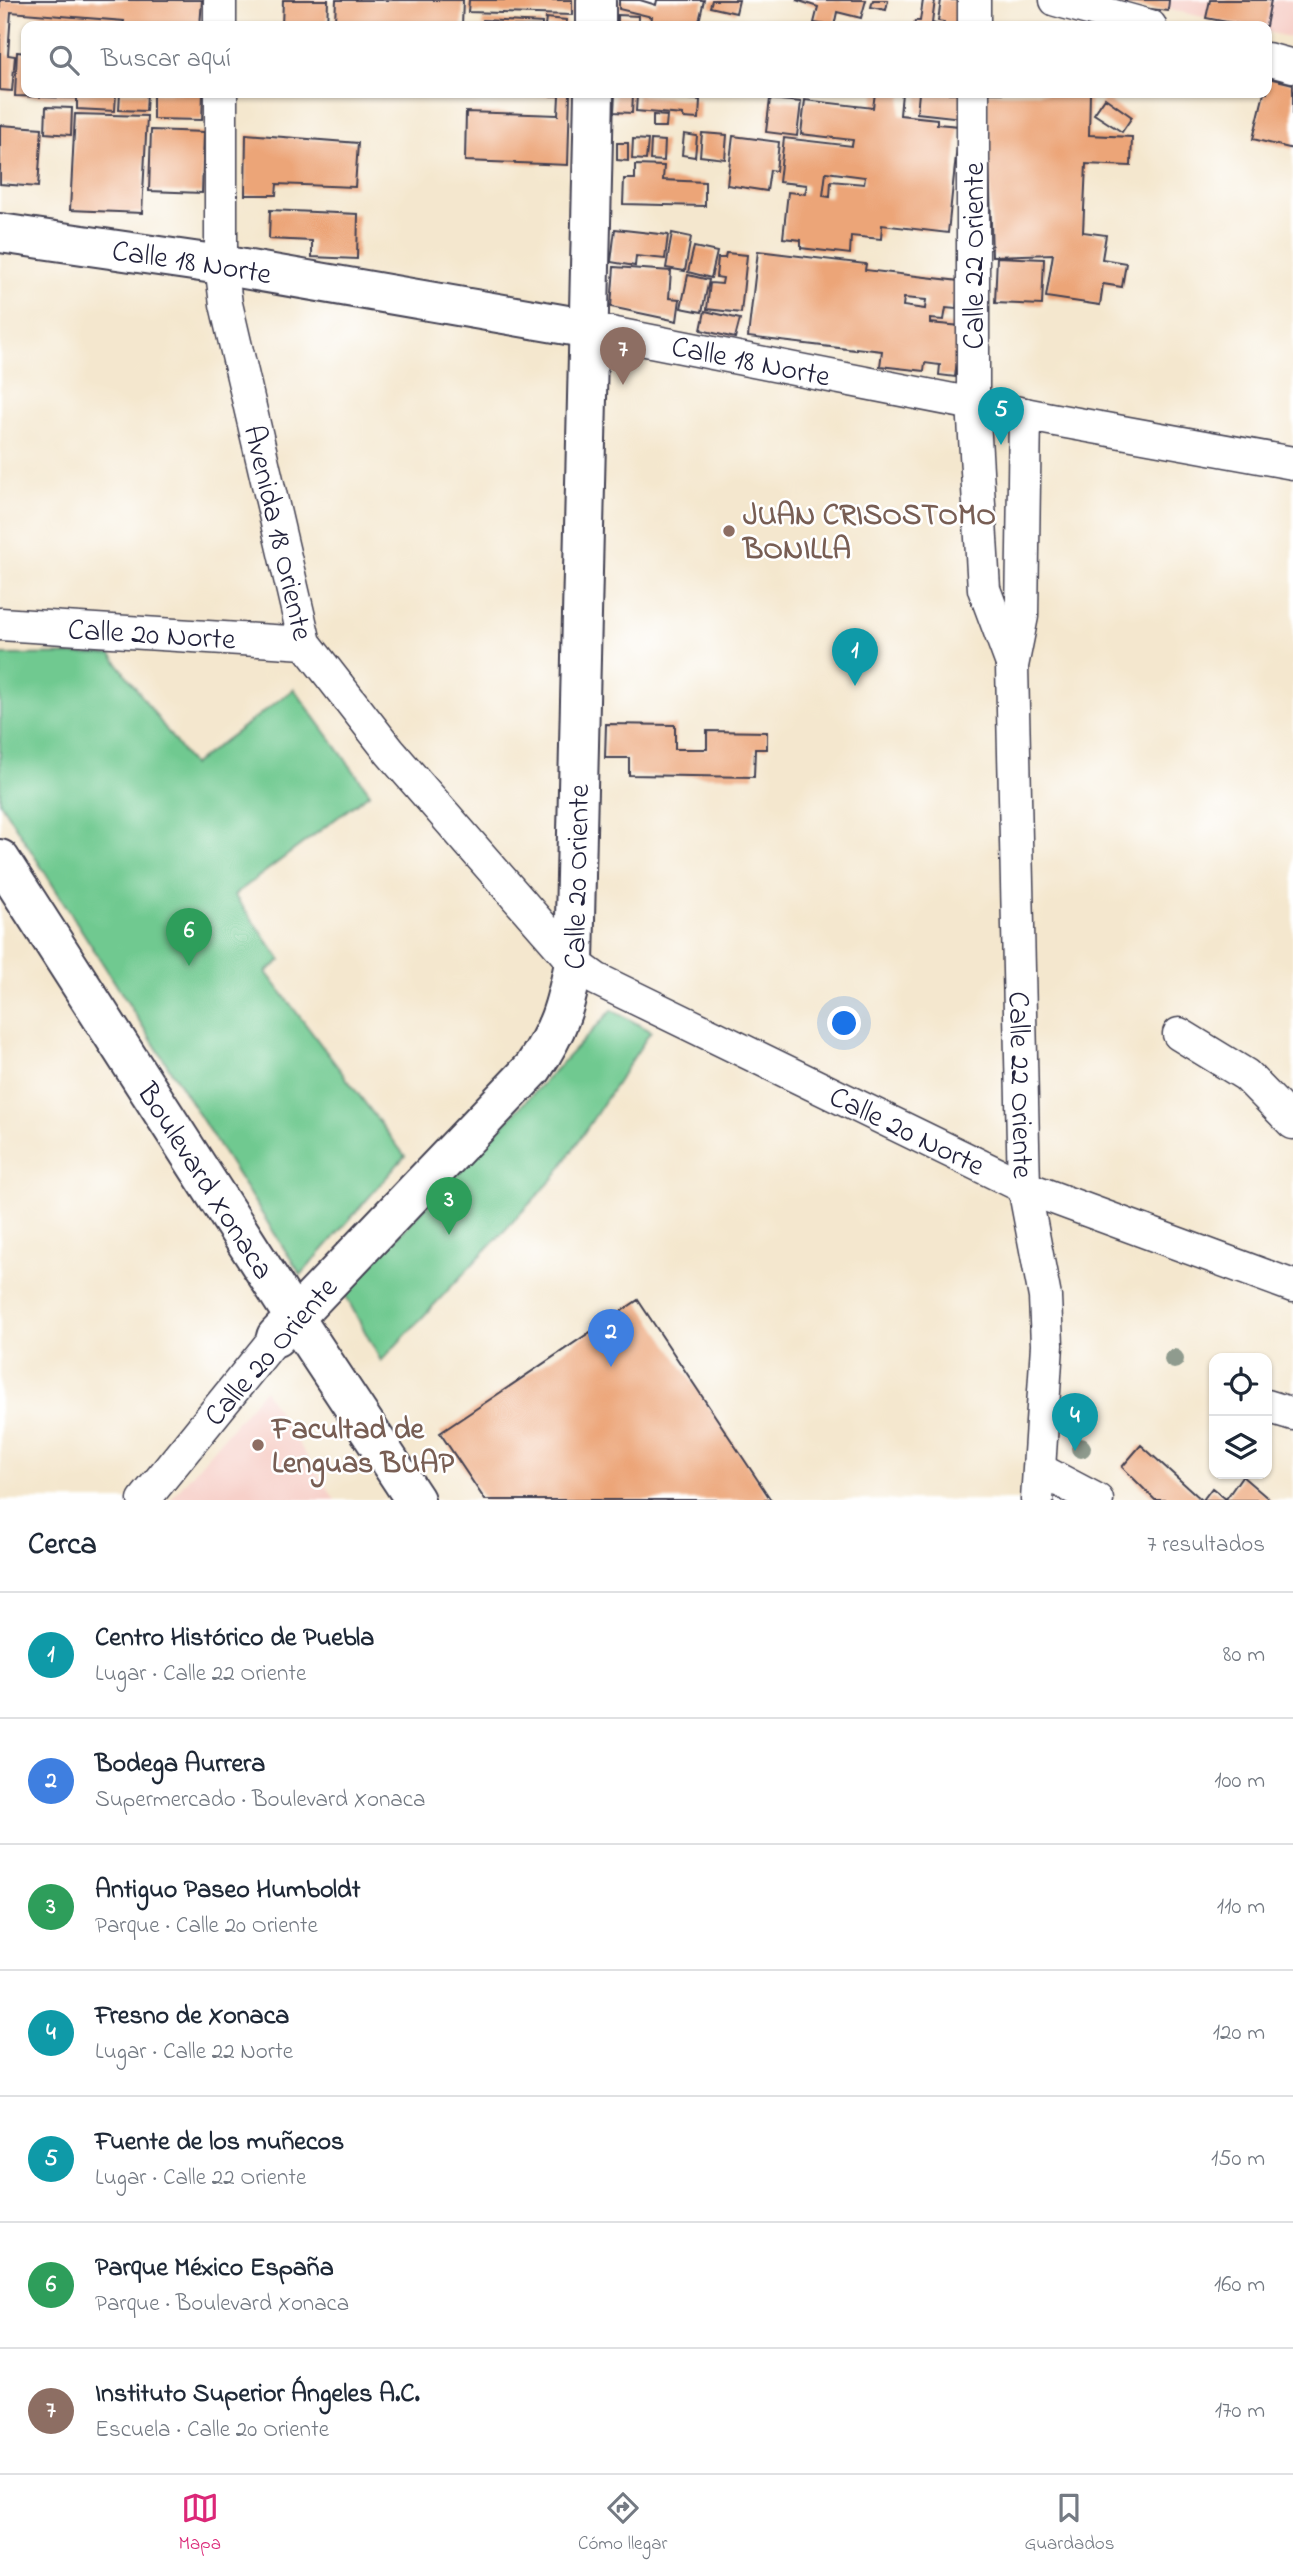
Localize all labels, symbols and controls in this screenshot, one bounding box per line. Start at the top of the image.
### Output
search box [21,21,1272,98]
icon: search [45,41,83,79]
text: Buscar aquí [101,41,231,79]
street label: Calle 22 Oriente [954,162,998,350]
street label: Calle 18 Norte [109,230,275,298]
street label: Calle 18 Norte [667,326,834,401]
pin: 7 [600,327,646,385]
pin: 5 [978,387,1024,445]
street label: Avenida 18 Oriente [230,421,323,646]
place label: JUAN CRISOSTOMO BONILLA [741,495,996,573]
marker: JUAN CRISOSTOMO BONILLA [721,523,737,539]
street label: Calle 20 Norte [66,609,237,664]
pin: 1 [832,628,878,686]
street label: Calle 20 Oriente [555,783,603,970]
pin: 6 [166,908,212,966]
street label: Calle 22 Oriente [994,991,1043,1180]
your location [827,1006,861,1040]
street label: Boulevard Xonaca [124,1074,283,1289]
street label: Calle 20 Norte [821,1077,992,1190]
pin: 3 [426,1177,472,1235]
street label: Calle 20 Oriente [195,1268,350,1437]
pin: 2 [588,1309,634,1367]
map controls [1209,1353,1272,1479]
button: locate [1209,1353,1272,1416]
pin: 4 [1052,1393,1098,1451]
place label: Facultad de Lenguas BUAP [270,1409,454,1488]
button: layers [1209,1416,1272,1479]
marker: Facultad de Lenguas BUAP [250,1437,266,1453]
text: Cerca [28,1524,97,1568]
text: 7 resultados [1147,1529,1265,1562]
text: Centro Histórico de Puebla [95,1620,374,1658]
text: 1 [47,1639,55,1672]
text: 80 m [1223,1639,1265,1672]
text: Lugar · Calle 22 Oriente [95,1658,306,1691]
text: Bodega Aurrera [95,1746,265,1784]
text: 2 [45,1765,57,1798]
text: 100 m [1214,1765,1265,1798]
text: Supermercado · Boulevard Xonaca [95,1784,425,1817]
text: Antiguo Paseo Humboldt [95,1872,360,1910]
text: 3 [46,1891,56,1924]
text: 110 m [1217,1891,1265,1924]
text: Parque · Calle 20 Oriente [95,1910,318,1943]
text: Fresno de Xonaca [95,1998,289,2036]
text: 4 [46,2017,56,2050]
text: 120 m [1213,2017,1265,2050]
text: Lugar · Calle 22 Norte [95,2036,293,2069]
text: Fuente de los muñecos [95,2124,344,2162]
text: 5 [44,2143,58,2176]
text: 150 m [1211,2143,1265,2176]
text: Lugar · Calle 22 Oriente [95,2162,306,2195]
text: Parque México España [95,2250,334,2288]
text: 6 [46,2269,56,2302]
text: 160 m [1214,2269,1265,2302]
text: Parque · Boulevard Xonaca [95,2288,349,2321]
text: Instituto Superior Ángeles A.C. [95,2376,420,2414]
text: 7 [46,2395,56,2428]
text: 170 m [1215,2395,1265,2428]
text: Escuela · Calle 20 Oriente [95,2414,329,2447]
tab: Mapa [179,2489,221,2558]
tab: Cómo llegar [578,2489,667,2558]
tab: Guardados [1024,2489,1114,2558]

